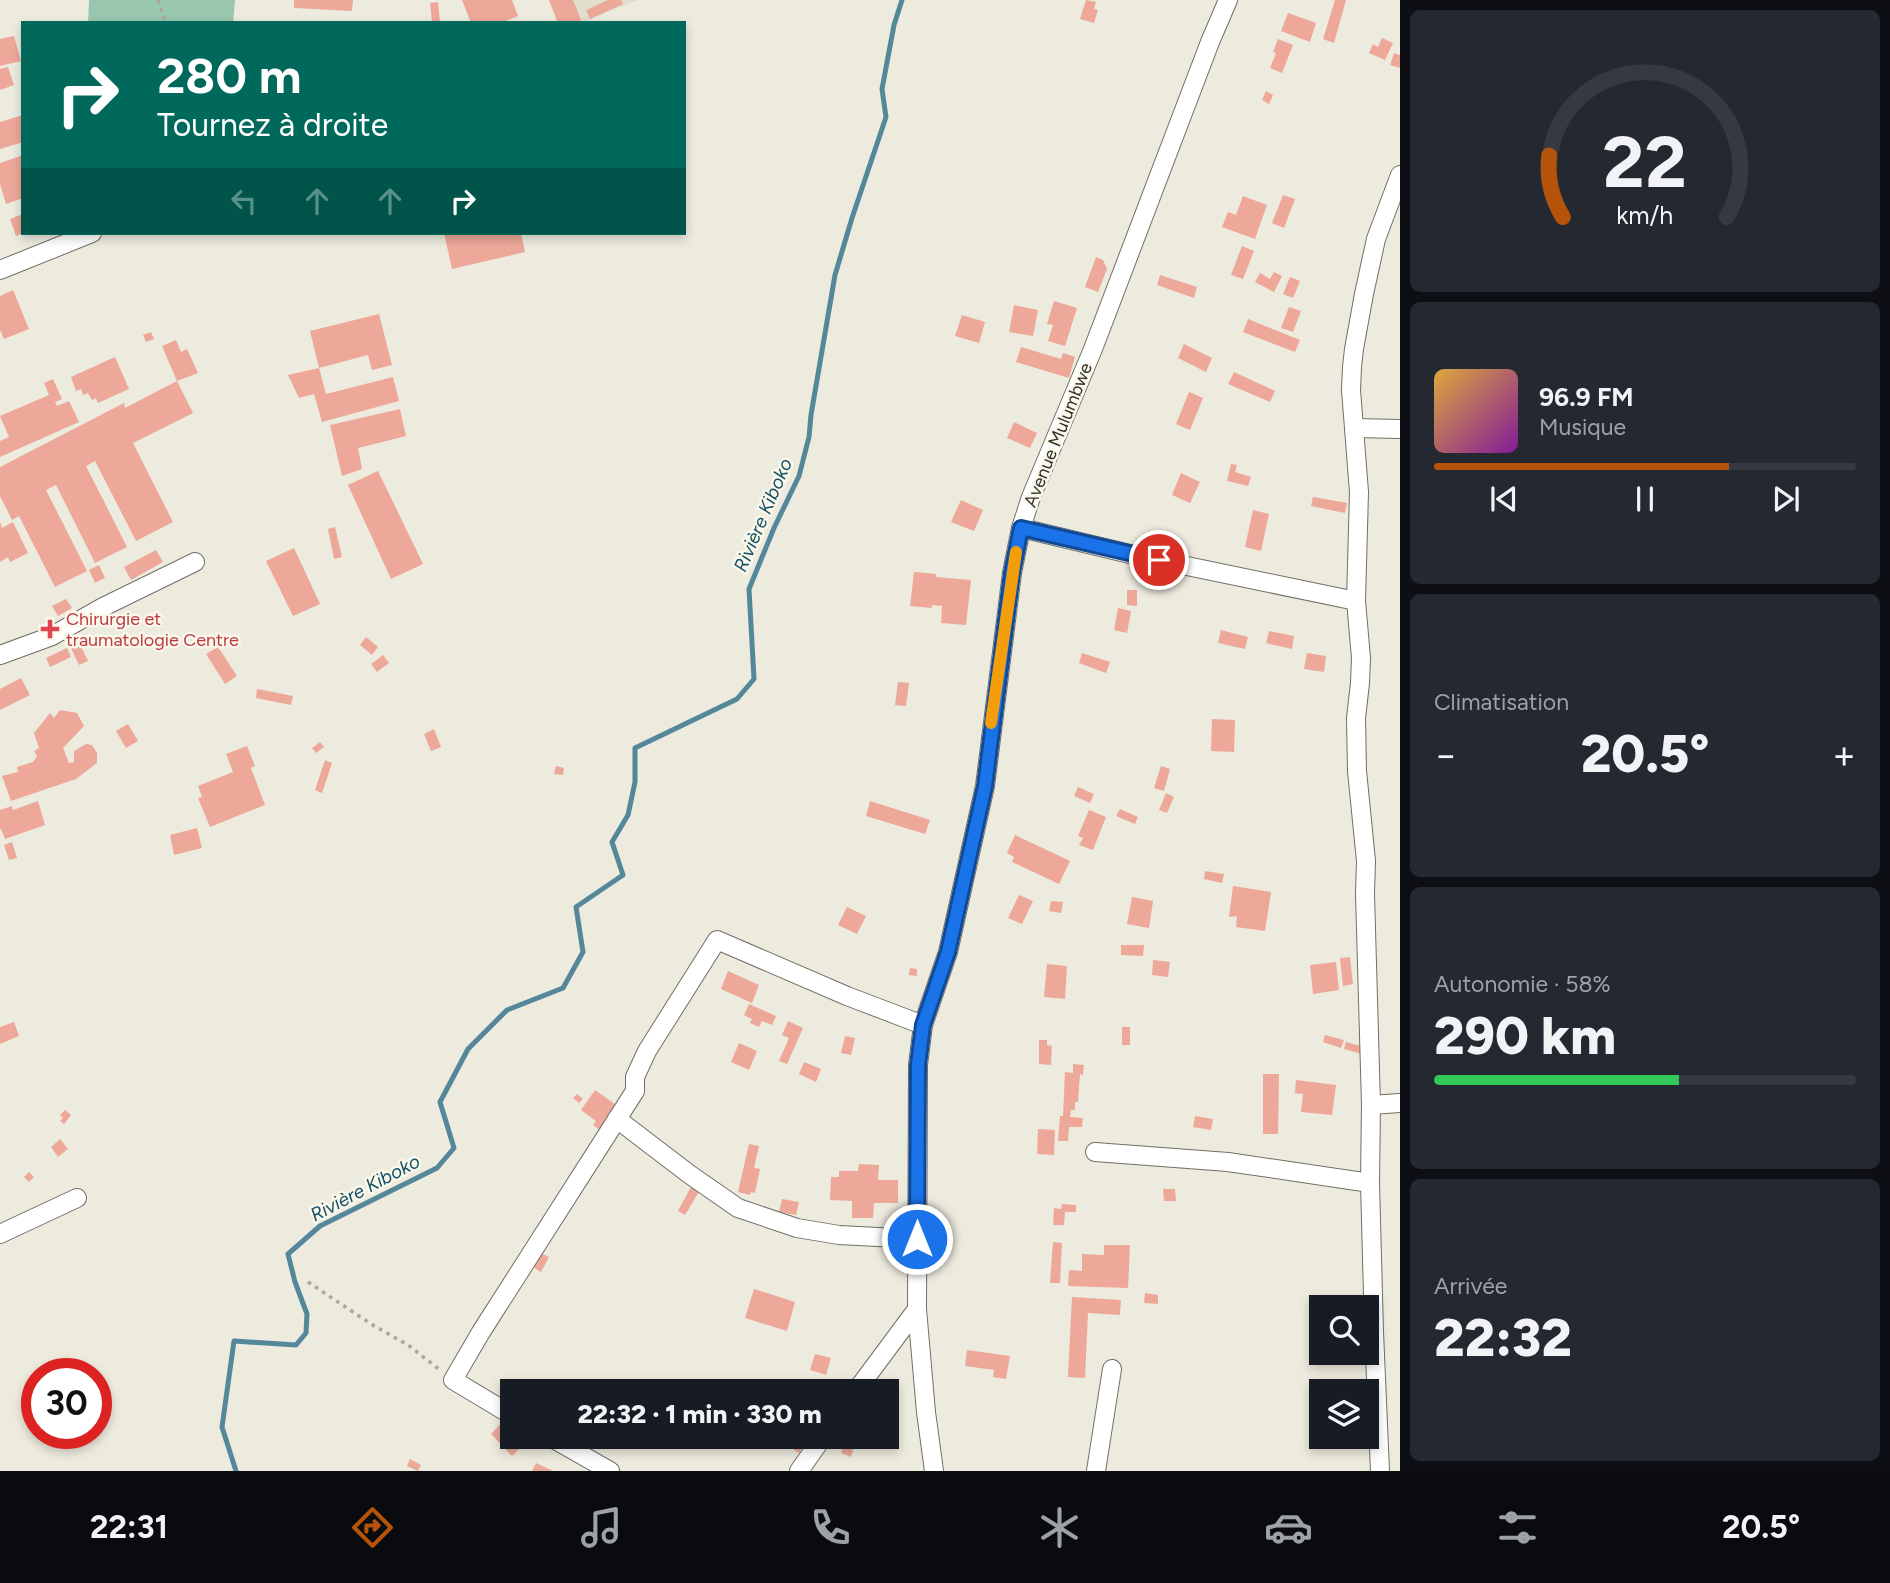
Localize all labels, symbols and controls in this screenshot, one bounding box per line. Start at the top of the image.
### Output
text: 280 m [157,46,302,105]
icon: right [42,49,133,140]
text: Tournez à droite [157,106,388,144]
text: 22 [1603,118,1687,205]
icon: left [225,182,263,220]
icon: ahead [298,182,336,220]
icon: ahead [371,182,409,220]
icon: right [444,182,482,220]
text: km/h [1616,200,1674,230]
street label: Avenue Mulumbwe [1019,359,1097,510]
text: 96.9 FM [1539,381,1634,413]
text: Musique [1539,413,1626,441]
water label: Rivière Kiboko [729,455,797,575]
icon: previous [1485,480,1523,518]
icon: pause [1626,480,1664,518]
icon: next [1767,480,1805,518]
pin [1129,530,1189,590]
icon: arrive [1140,541,1178,579]
place label: Chirurgie et traumatologie Centre [66,608,239,651]
marker: Chirurgie et traumatologie Centre [40,619,60,639]
text: Climatisation [1434,688,1569,716]
text: 20.5° [1581,723,1709,785]
text: − [1434,732,1458,778]
text: + [1832,732,1856,778]
text: Autonomie · 58% [1434,970,1611,998]
text: 290 km [1434,1005,1616,1067]
water label: Rivière Kiboko [306,1149,424,1227]
position arrow [880,1202,954,1276]
text: Arrivée [1434,1272,1507,1300]
map controls [1309,1295,1379,1449]
button: search [1309,1295,1379,1365]
text: 22:32 [1434,1307,1572,1369]
speed limit sign: 30 [21,1358,112,1449]
button: layers [1309,1379,1379,1449]
text: 22:32 · 1 min · 330 m [577,1398,822,1430]
icon: directions [348,1503,397,1552]
icon: music [577,1503,626,1552]
icon: phone [806,1503,855,1552]
icon: climate [1035,1503,1084,1552]
icon: car [1264,1503,1313,1552]
icon: filters [1493,1503,1542,1552]
text: 22:31 [90,1508,168,1546]
text: 20.5° [1722,1508,1800,1546]

